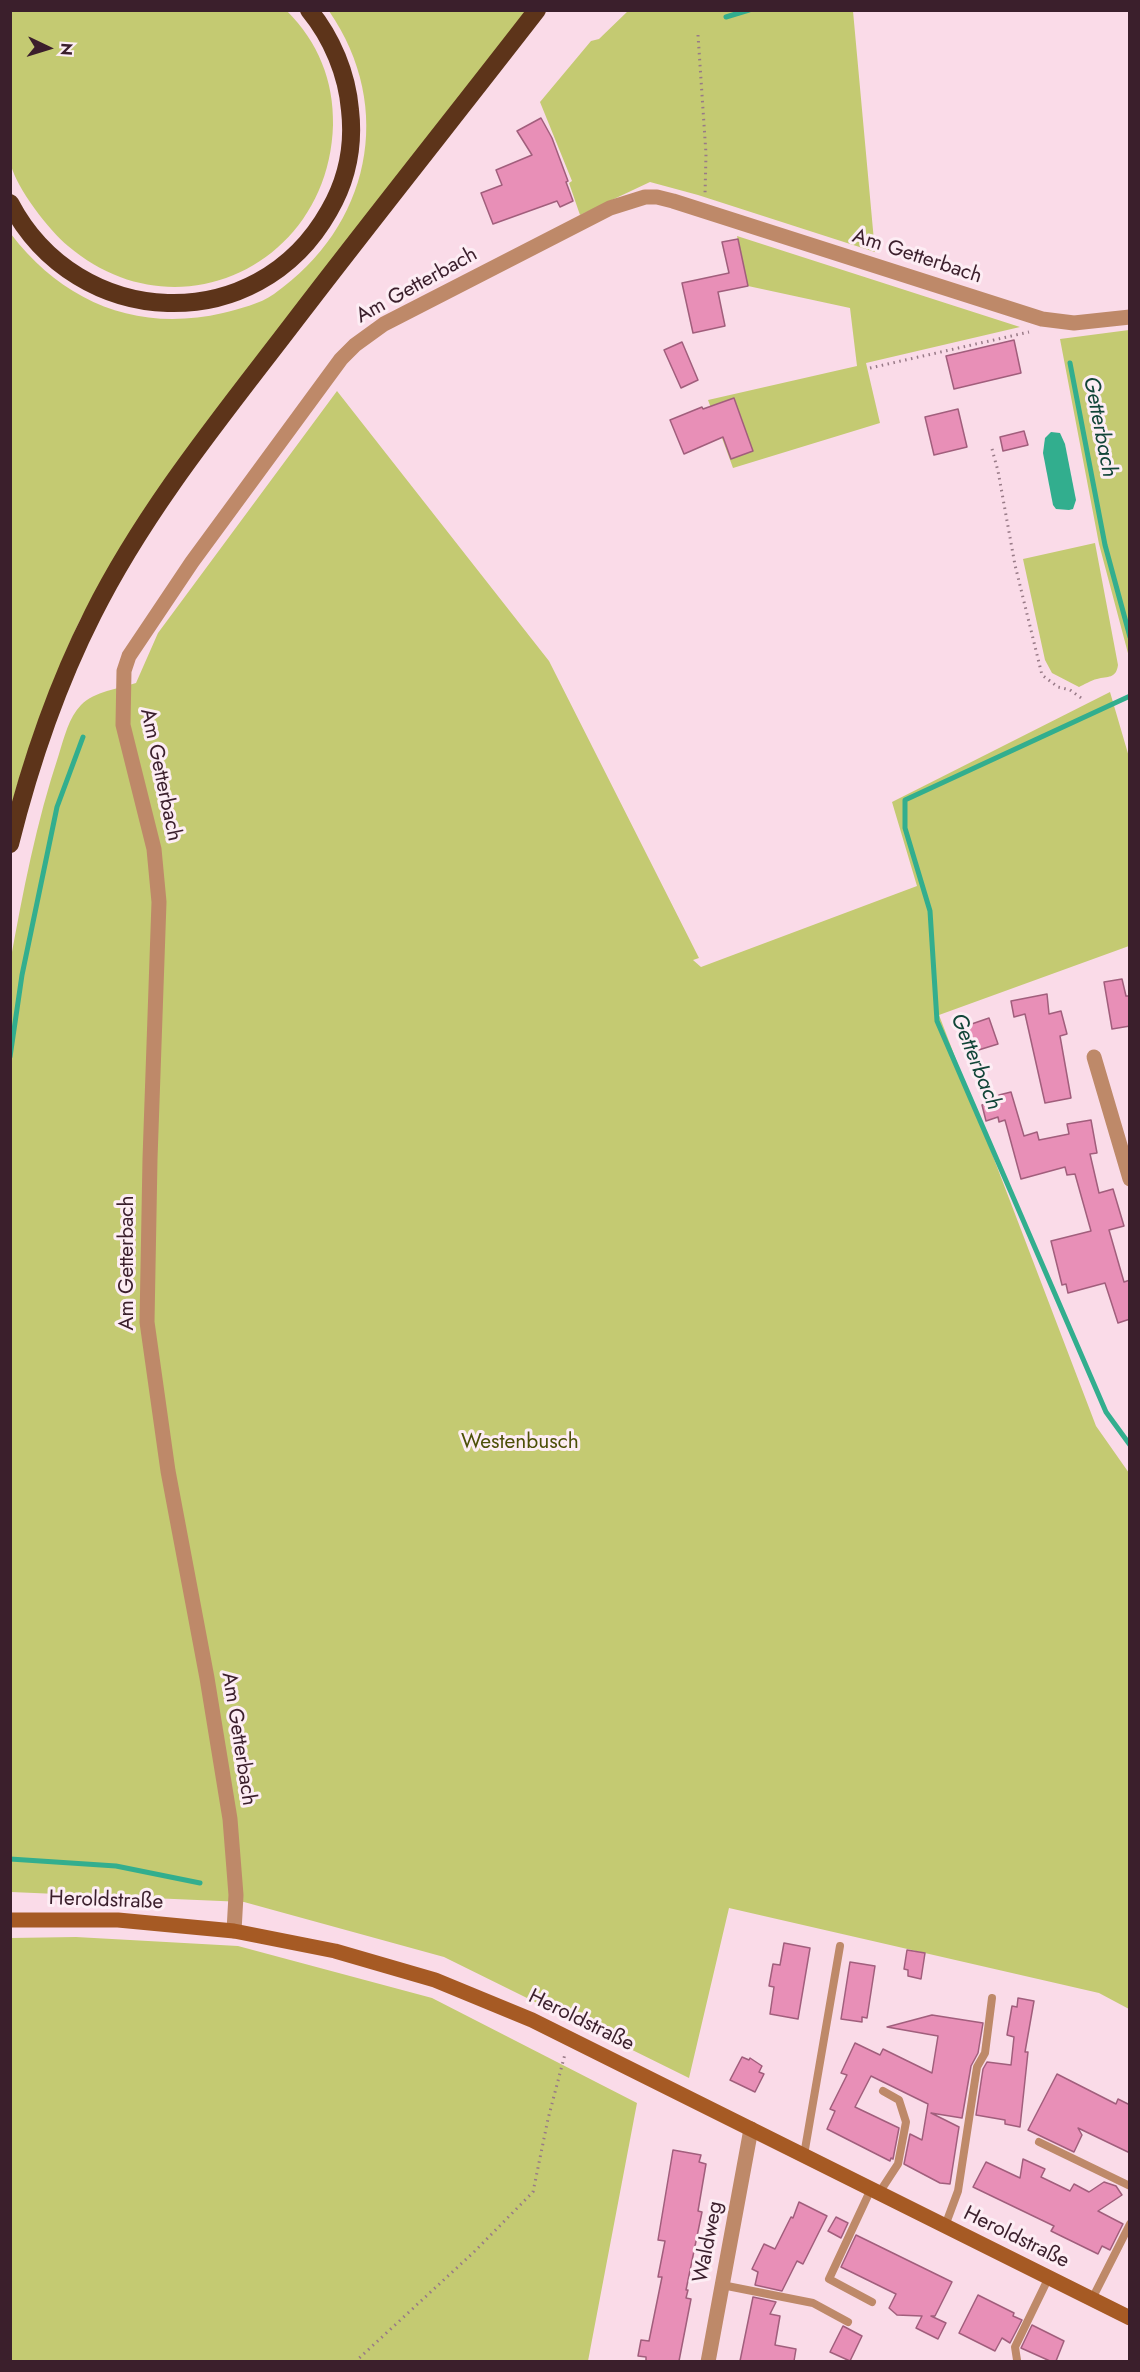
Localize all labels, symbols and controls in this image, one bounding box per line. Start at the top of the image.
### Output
north arrow [18,18,78,78]
text: N [55,42,78,56]
street label: Am Getterbach [849,224,985,290]
street label: Am Getterbach [352,242,482,330]
water label: Getterbach [1076,374,1122,480]
street label: Am Getterbach [134,706,186,844]
water label: Getterbach [944,1010,1006,1114]
street label: Am Getterbach [115,1196,141,1330]
park label: Westenbusch [461,1430,579,1456]
street label: Am Getterbach [215,1670,261,1808]
street label: Heroldstraße [48,1886,164,1916]
street label: Heroldstraße [524,1985,638,2057]
street label: Waldweg [689,2199,729,2285]
street label: Heroldstraße [959,2202,1073,2274]

